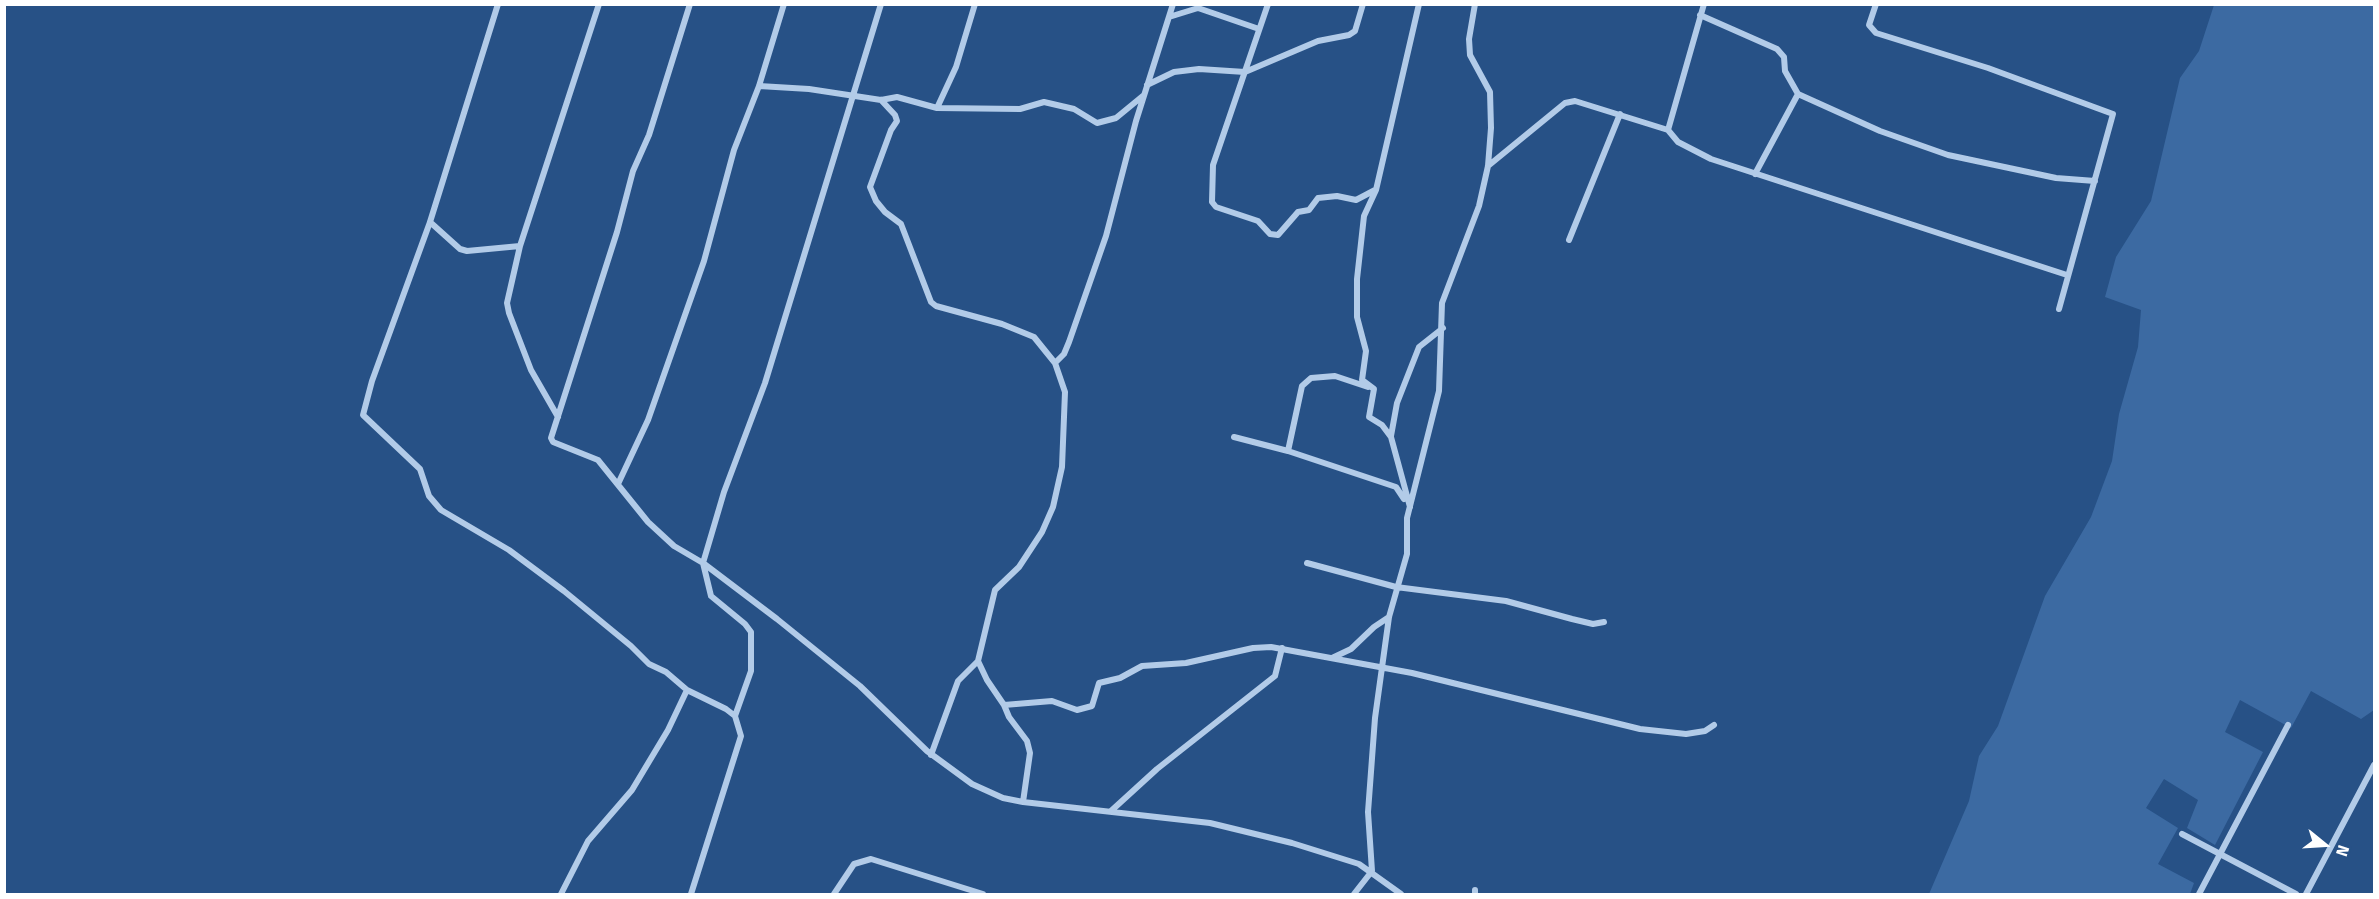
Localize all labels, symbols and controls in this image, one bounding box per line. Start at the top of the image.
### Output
north arrow [2295,815,2355,875]
text: N [2332,843,2353,859]

